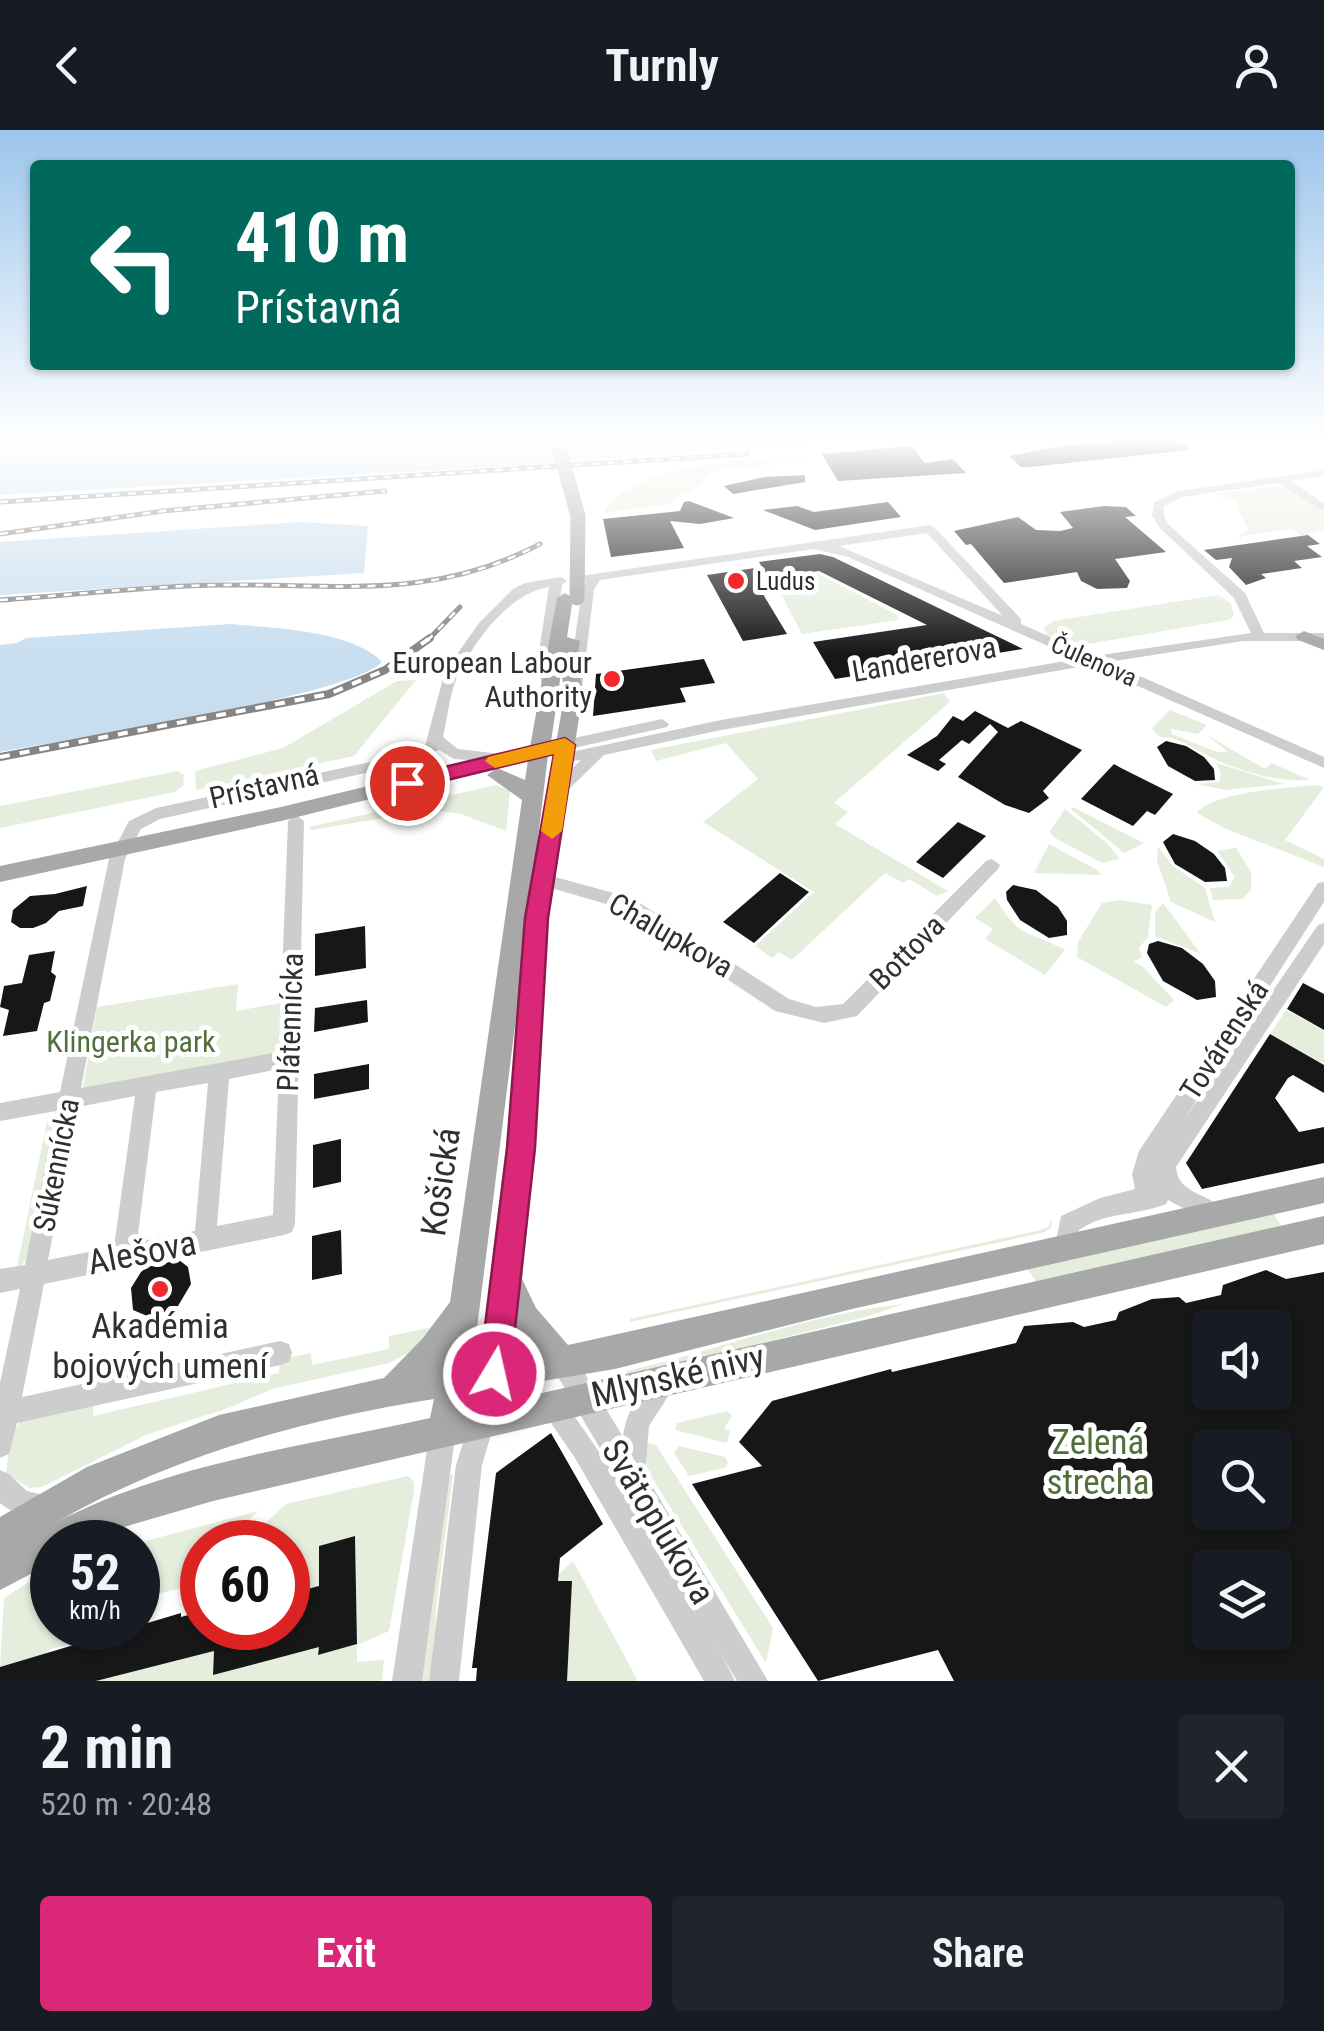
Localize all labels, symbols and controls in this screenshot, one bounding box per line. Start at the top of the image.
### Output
icon: back [40,38,95,93]
icon: person [1229,38,1284,93]
text: Turnly [605,39,719,92]
text: 410 m [235,197,409,279]
icon: left [70,200,200,330]
text: Prístavná [235,281,402,334]
place label: Ludus [756,567,815,596]
marker: Ludus [725,570,747,592]
street label: Čulenova [1047,628,1142,693]
street label: Landererova [849,629,999,689]
place label: European Labour Authority [392,645,592,714]
marker: European Labour Authority [601,668,623,690]
pin [365,741,450,826]
street label: Prístavná [206,756,322,816]
icon: arrive [380,756,435,811]
street label: Chalupkova [603,885,739,985]
street label: Bottova [863,908,951,996]
street label: Plátennícka [270,952,310,1092]
street label: Továrenská [1173,974,1275,1106]
park label: Klingerka park [46,1024,216,1059]
street label: Súkennícka [26,1095,86,1235]
street label: Košická [413,1125,469,1239]
street label: Alešova [84,1222,200,1284]
marker: Akadémia bojových umení [149,1278,171,1300]
place label: Akadémia bojových umení [52,1306,269,1387]
map controls [1192,1310,1292,1650]
button: sound [1192,1310,1292,1410]
position arrow [442,1322,546,1426]
street label: Mlynské nivy [587,1336,769,1416]
park label: Zelená strecha [1047,1422,1149,1503]
button: search [1192,1430,1292,1530]
street label: Svätoplukova [593,1433,723,1611]
speed limit sign: 60 [180,1520,310,1650]
text: 52 [70,1544,120,1602]
button: layers [1192,1550,1292,1650]
text: km/h [69,1596,121,1625]
text: 2 min [40,1712,173,1783]
button: close [1179,1714,1284,1819]
text: 520 m · 20:48 [40,1785,212,1823]
button: Exit [40,1896,652,2011]
button: Share [672,1896,1284,2011]

